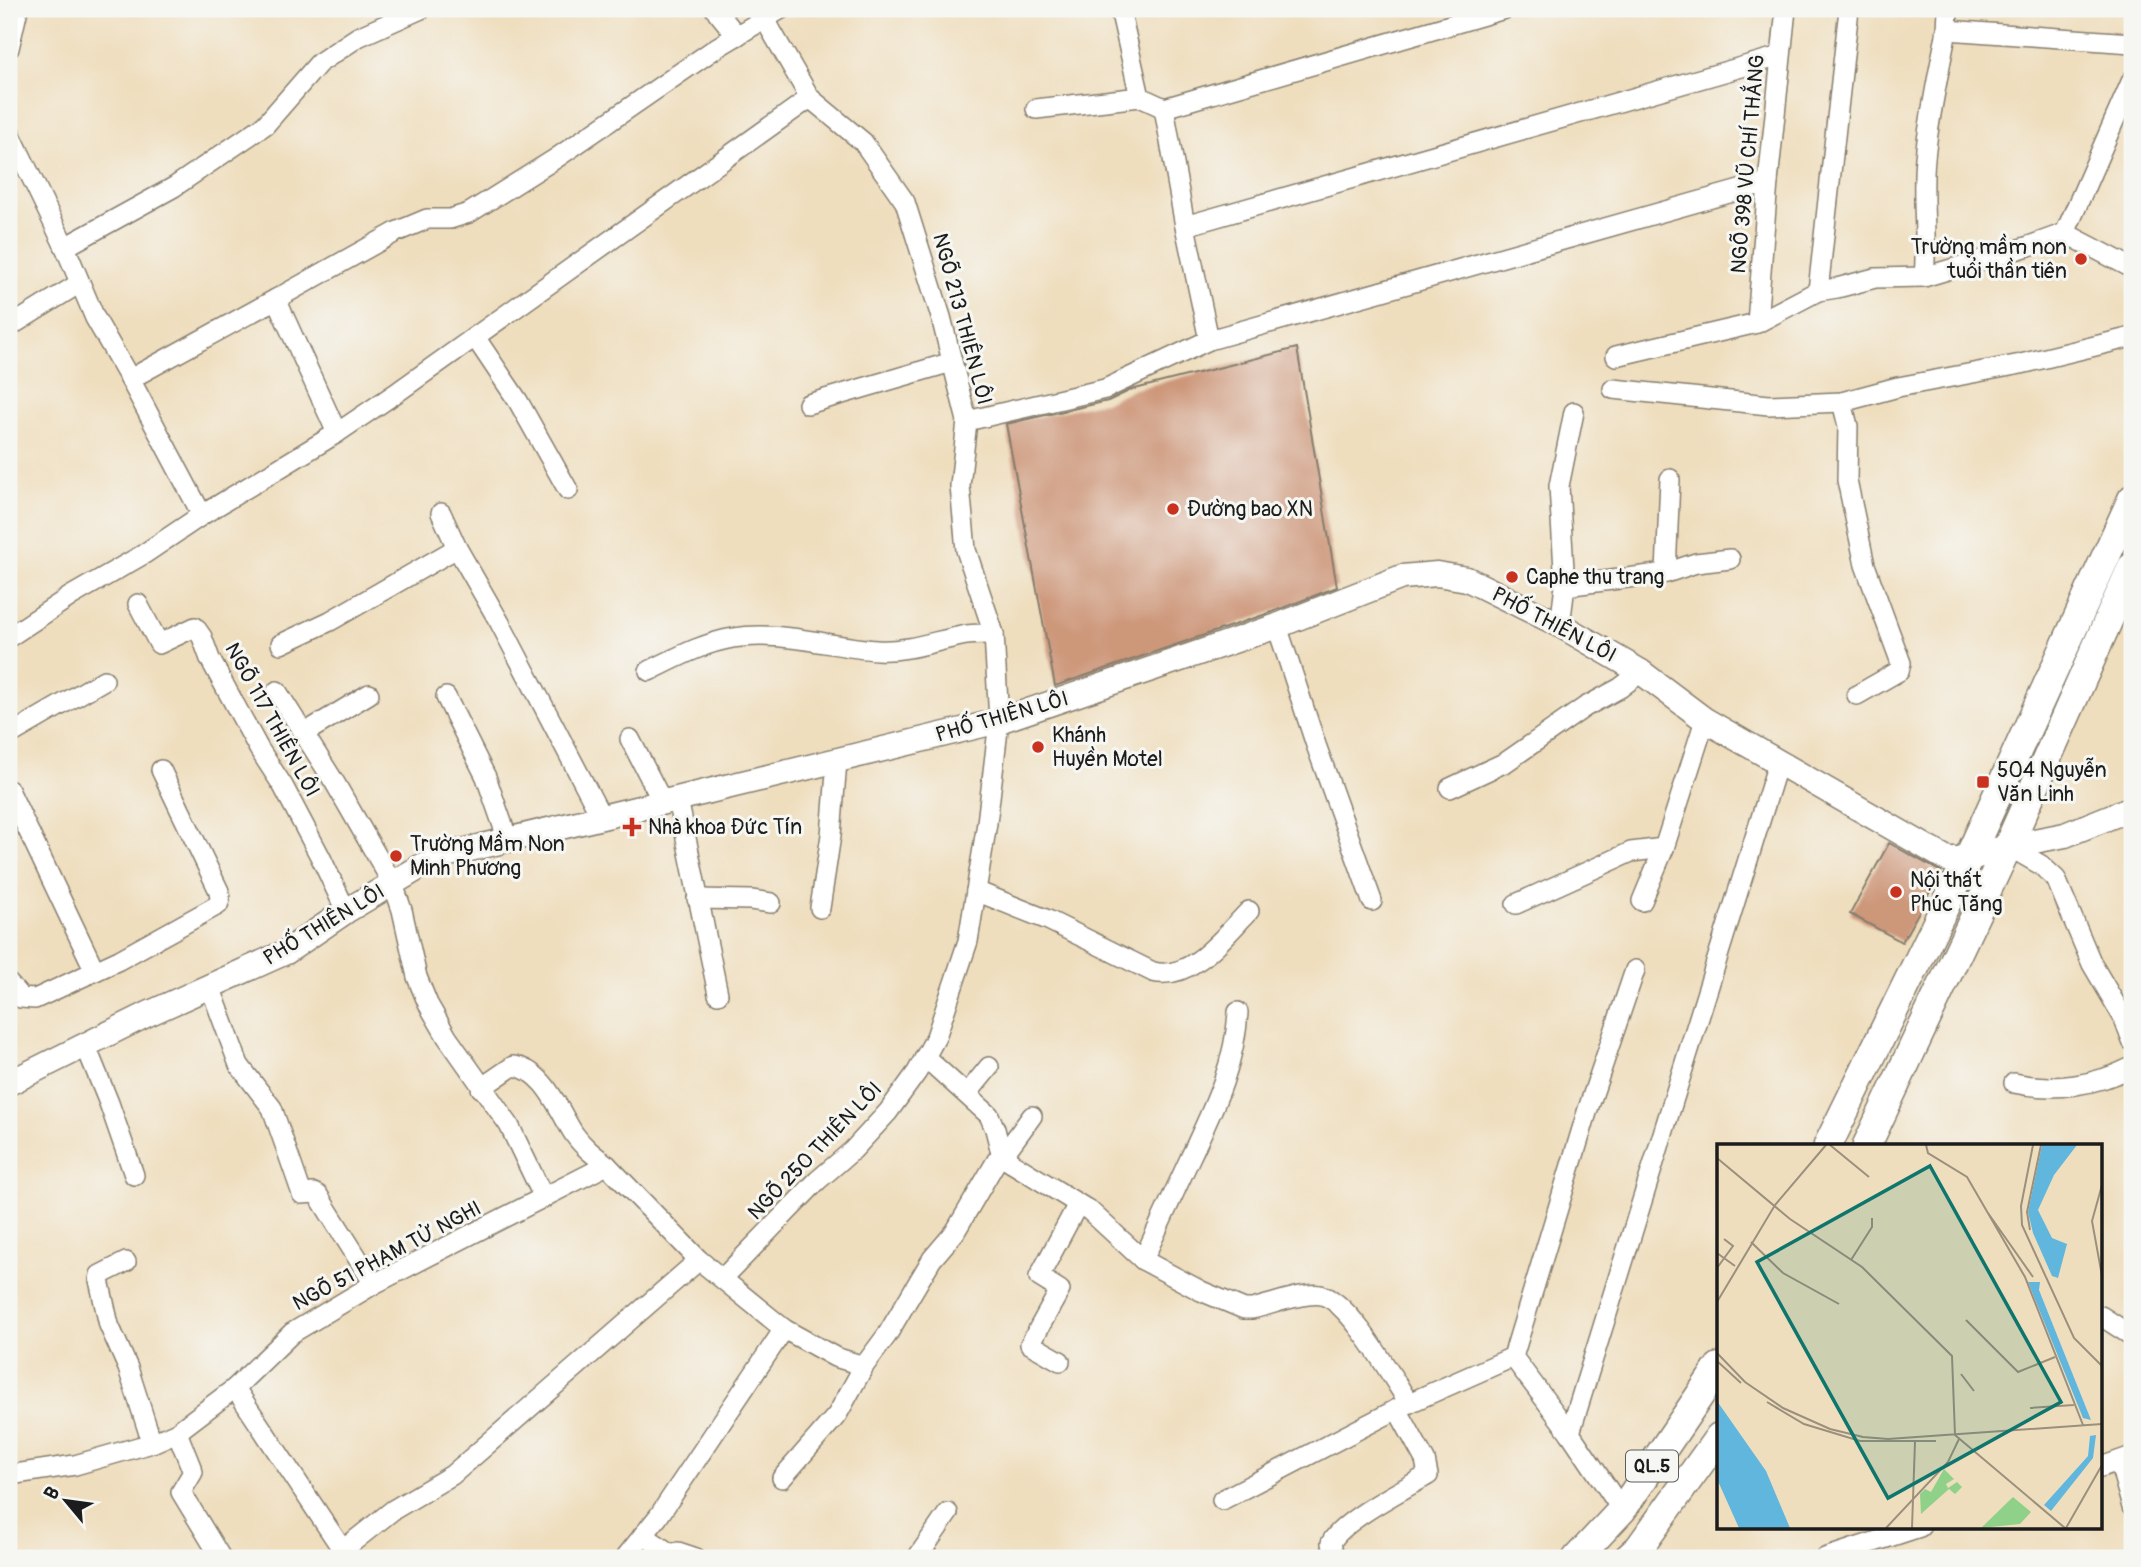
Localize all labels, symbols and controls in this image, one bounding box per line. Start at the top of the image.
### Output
street label: NGÕ 398 VŨ CHÍ THẮNG [1722,53,1771,275]
street label: NGÕ 213 THIÊN LÔI [926,230,999,408]
place label: Trường mầm non tuổi thần tiên [1911,233,2067,285]
marker: Trường mầm non tuổi thần tiên [2073,251,2089,267]
place label: Đường bao XN [1187,496,1313,523]
marker: Đường bao XN [1165,501,1181,517]
place label: Caphe thu trang [1526,564,1664,591]
marker: Caphe thu trang [1504,569,1520,585]
street label: PHỐ THIÊN LÔI [1487,577,1623,669]
street label: NGÕ 117 THIÊN LÔI [218,638,326,802]
street label: PHỐ THIÊN LÔI [931,681,1072,749]
place label: Khánh Huyền Motel [1052,722,1163,773]
marker: Khánh Huyền Motel [1030,739,1046,755]
place label: 504 Nguyễn Văn Linh [1997,757,2107,808]
marker: 504 Nguyễn Văn Linh [1975,774,1991,790]
place label: Nhà khoa Đức Tín [648,814,802,841]
marker: Nhà khoa Đức Tín [622,817,642,837]
place label: Trường Mầm Non Minh Phương [410,830,565,882]
marker: Trường Mầm Non Minh Phương [388,848,404,864]
place label: Nội thất Phúc Tăng [1910,867,2002,918]
street label: PHỐ THIÊN LÔI [256,875,390,972]
marker: Nội thất Phúc Tăng [1888,884,1904,900]
street label: NGÕ 250 THIÊN LÔI [741,1075,888,1226]
inset map [1717,1144,2102,1528]
street label: NGÕ 51 PHẠM TỬ NGHI [288,1194,486,1317]
road number: QL.5 [1626,1450,1678,1482]
north arrow [32,1466,102,1536]
text: B [39,1483,65,1504]

